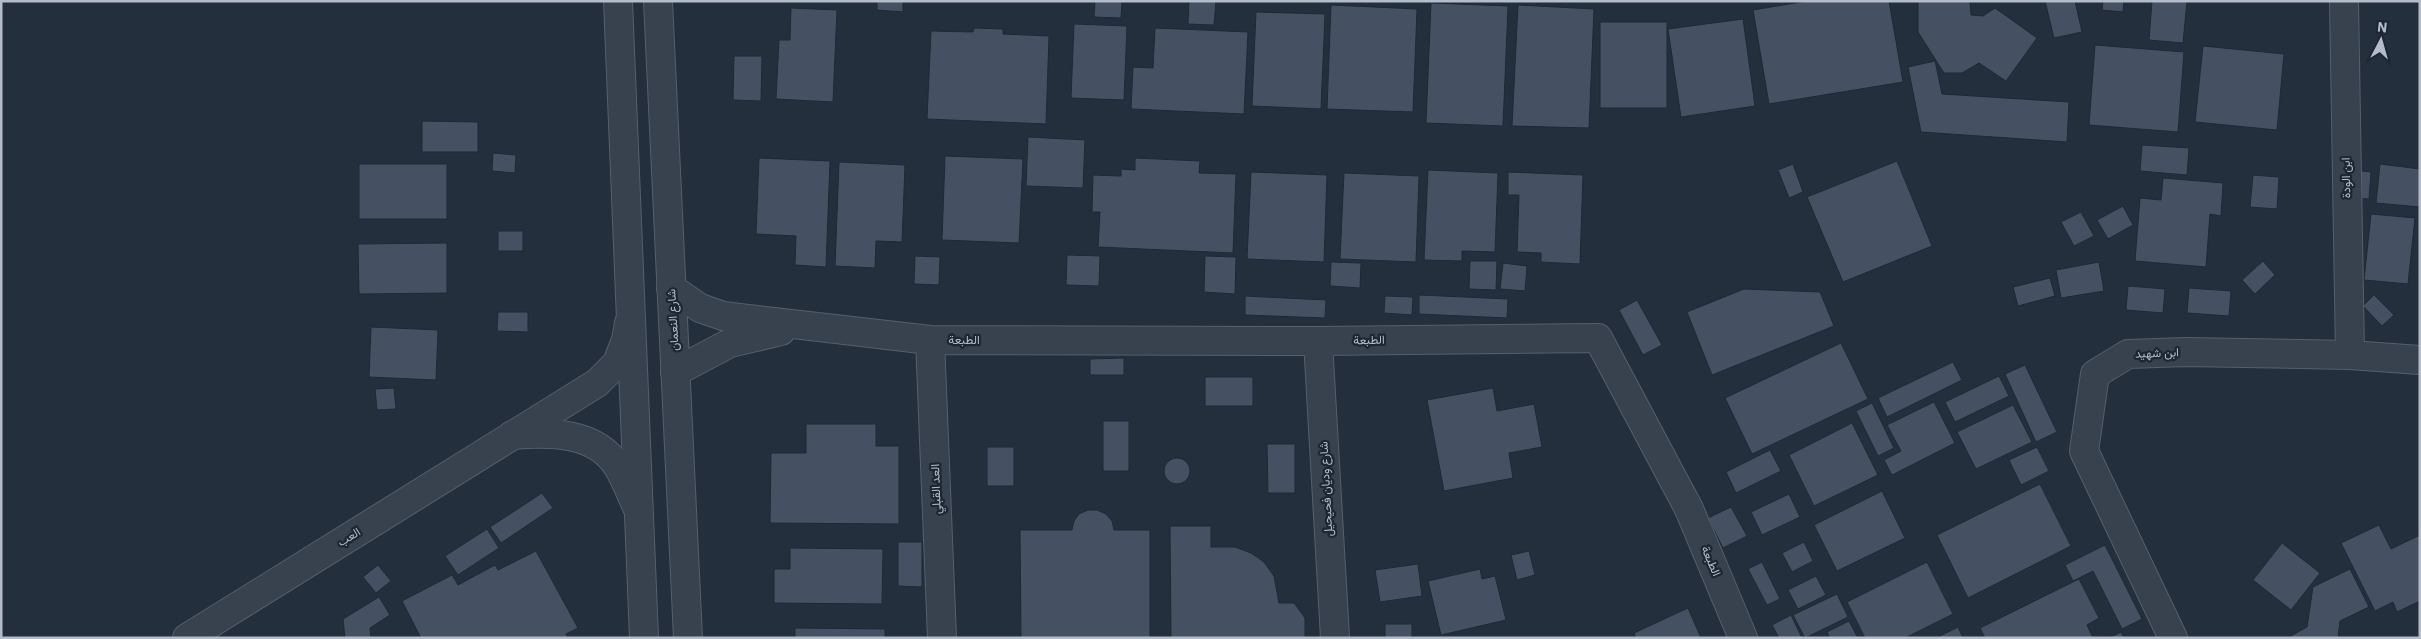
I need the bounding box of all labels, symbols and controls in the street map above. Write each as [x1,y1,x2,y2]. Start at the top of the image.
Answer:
north arrow [2356,15,2406,65]
text: N [2376,18,2388,37]
street label: ابن الودة [2338,158,2354,198]
street label: شارع النعمان [663,288,684,352]
street label: الطبعة [948,332,980,347]
street label: الطبعة [1353,332,1385,347]
street label: ابن شهيد [2135,344,2179,362]
street label: شارع وديان فحيحيل [1316,441,1337,537]
street label: العد القبلي [927,464,947,514]
street label: العب [334,524,363,549]
street label: الطبعة [1698,543,1725,578]

